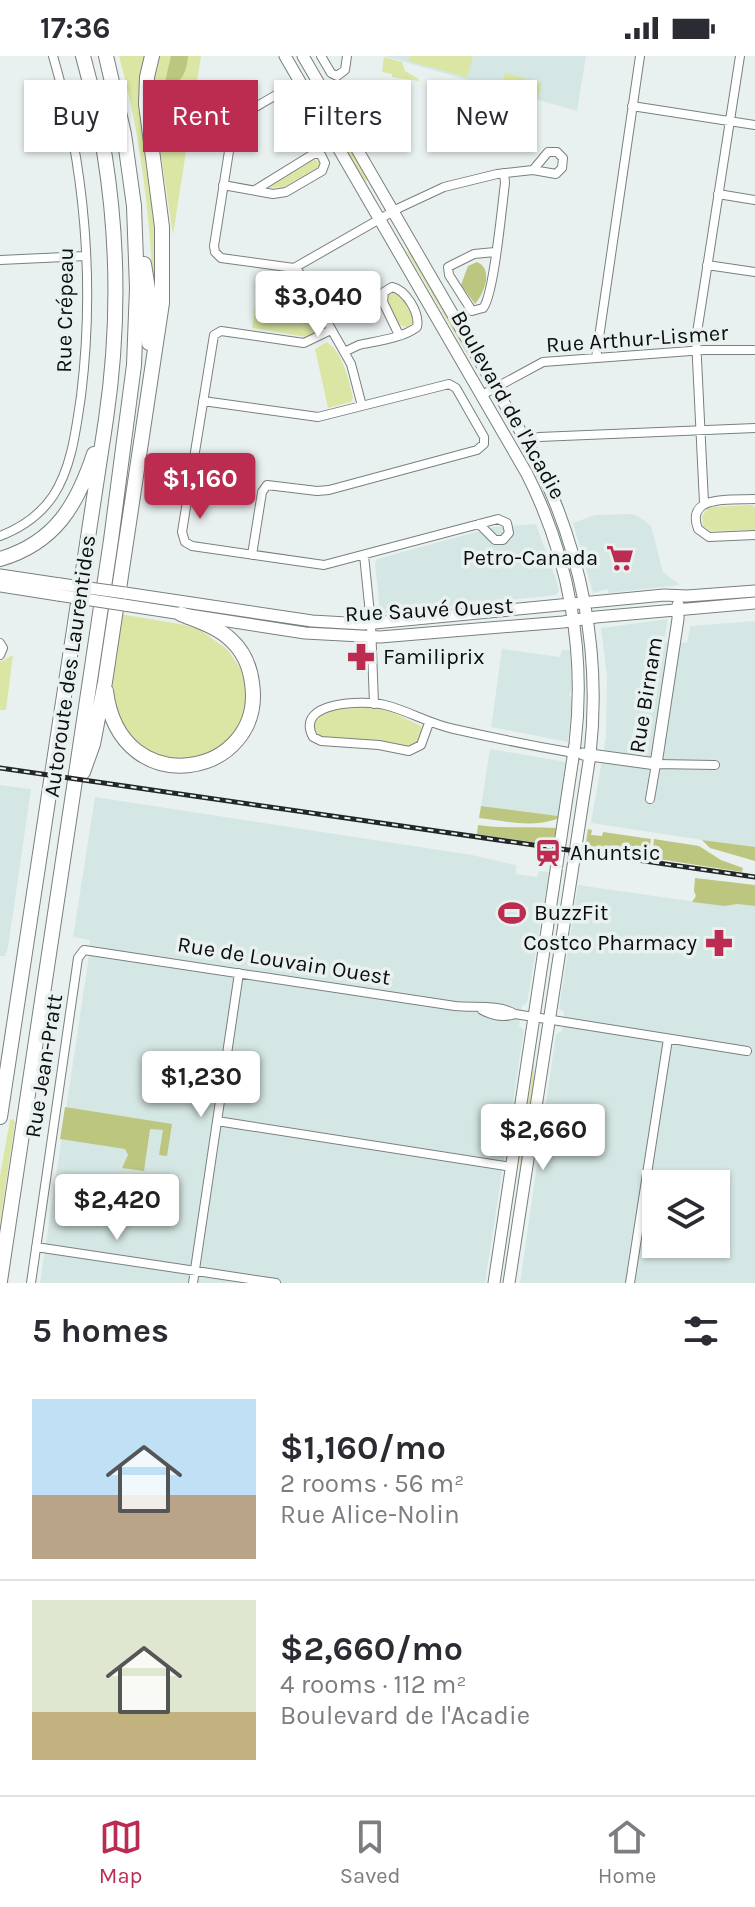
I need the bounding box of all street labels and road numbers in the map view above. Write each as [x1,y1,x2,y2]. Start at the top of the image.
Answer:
street label: Rue Crépeau [51,247,79,373]
street label: Boulevard de l'Acadie [445,306,571,504]
street label: Rue Arthur-Lismer [545,320,729,358]
street label: Autoroute des Laurentides [39,533,101,799]
street label: Rue Sauvé Ouest [344,593,514,627]
street label: Rue Birnam [624,635,668,755]
street label: Rue de Louvain Ouest [176,931,392,991]
street label: Rue Jean-Pratt [20,992,68,1140]

